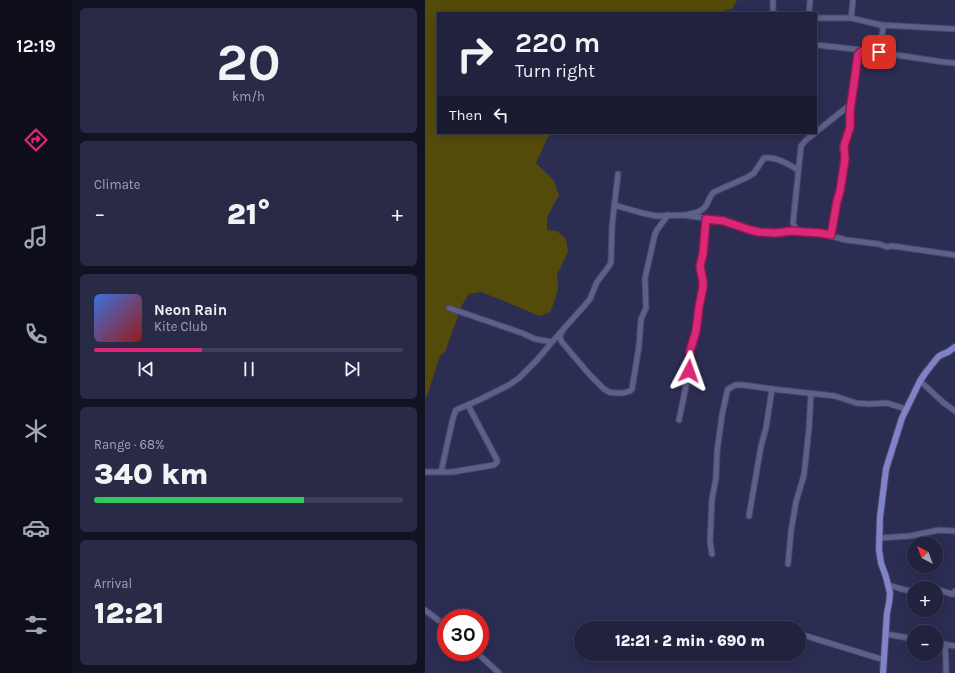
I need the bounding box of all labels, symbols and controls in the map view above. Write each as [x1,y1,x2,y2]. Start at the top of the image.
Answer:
text: 220 m [515,26,600,59]
icon: right [449,28,501,80]
text: 20 [216,32,281,93]
text: 12:19 [16,35,56,57]
pin [862,35,896,69]
icon: arrive [868,41,890,63]
text: Turn right [515,60,595,82]
text: km/h [232,89,265,104]
icon: left [490,104,512,126]
text: Then [449,106,482,124]
icon: directions [22,126,50,154]
text: Climate [94,177,140,192]
text: 21° [227,196,270,232]
text: − [94,201,106,227]
text: + [391,201,403,227]
icon: music [22,223,50,251]
text: Neon Rain [154,301,227,319]
text: Kite Club [154,319,208,334]
icon: phone [22,320,50,348]
position arrow [668,350,710,392]
icon: previous [135,358,157,380]
icon: pause [238,358,260,380]
icon: next [341,358,363,380]
icon: climate [22,417,50,445]
text: Range · 68% [94,437,164,452]
text: 340 km [94,456,208,492]
icon: car [22,514,50,542]
north arrow [907,537,943,573]
map controls [907,537,943,661]
text: Arrival [94,576,132,591]
button: + [907,581,943,617]
text: 12:21 [94,595,164,631]
speed limit sign: 30 [437,609,489,661]
icon: filters [22,611,50,639]
button: − [907,625,943,661]
text: 12:21 · 2 min · 690 m [615,632,765,650]

